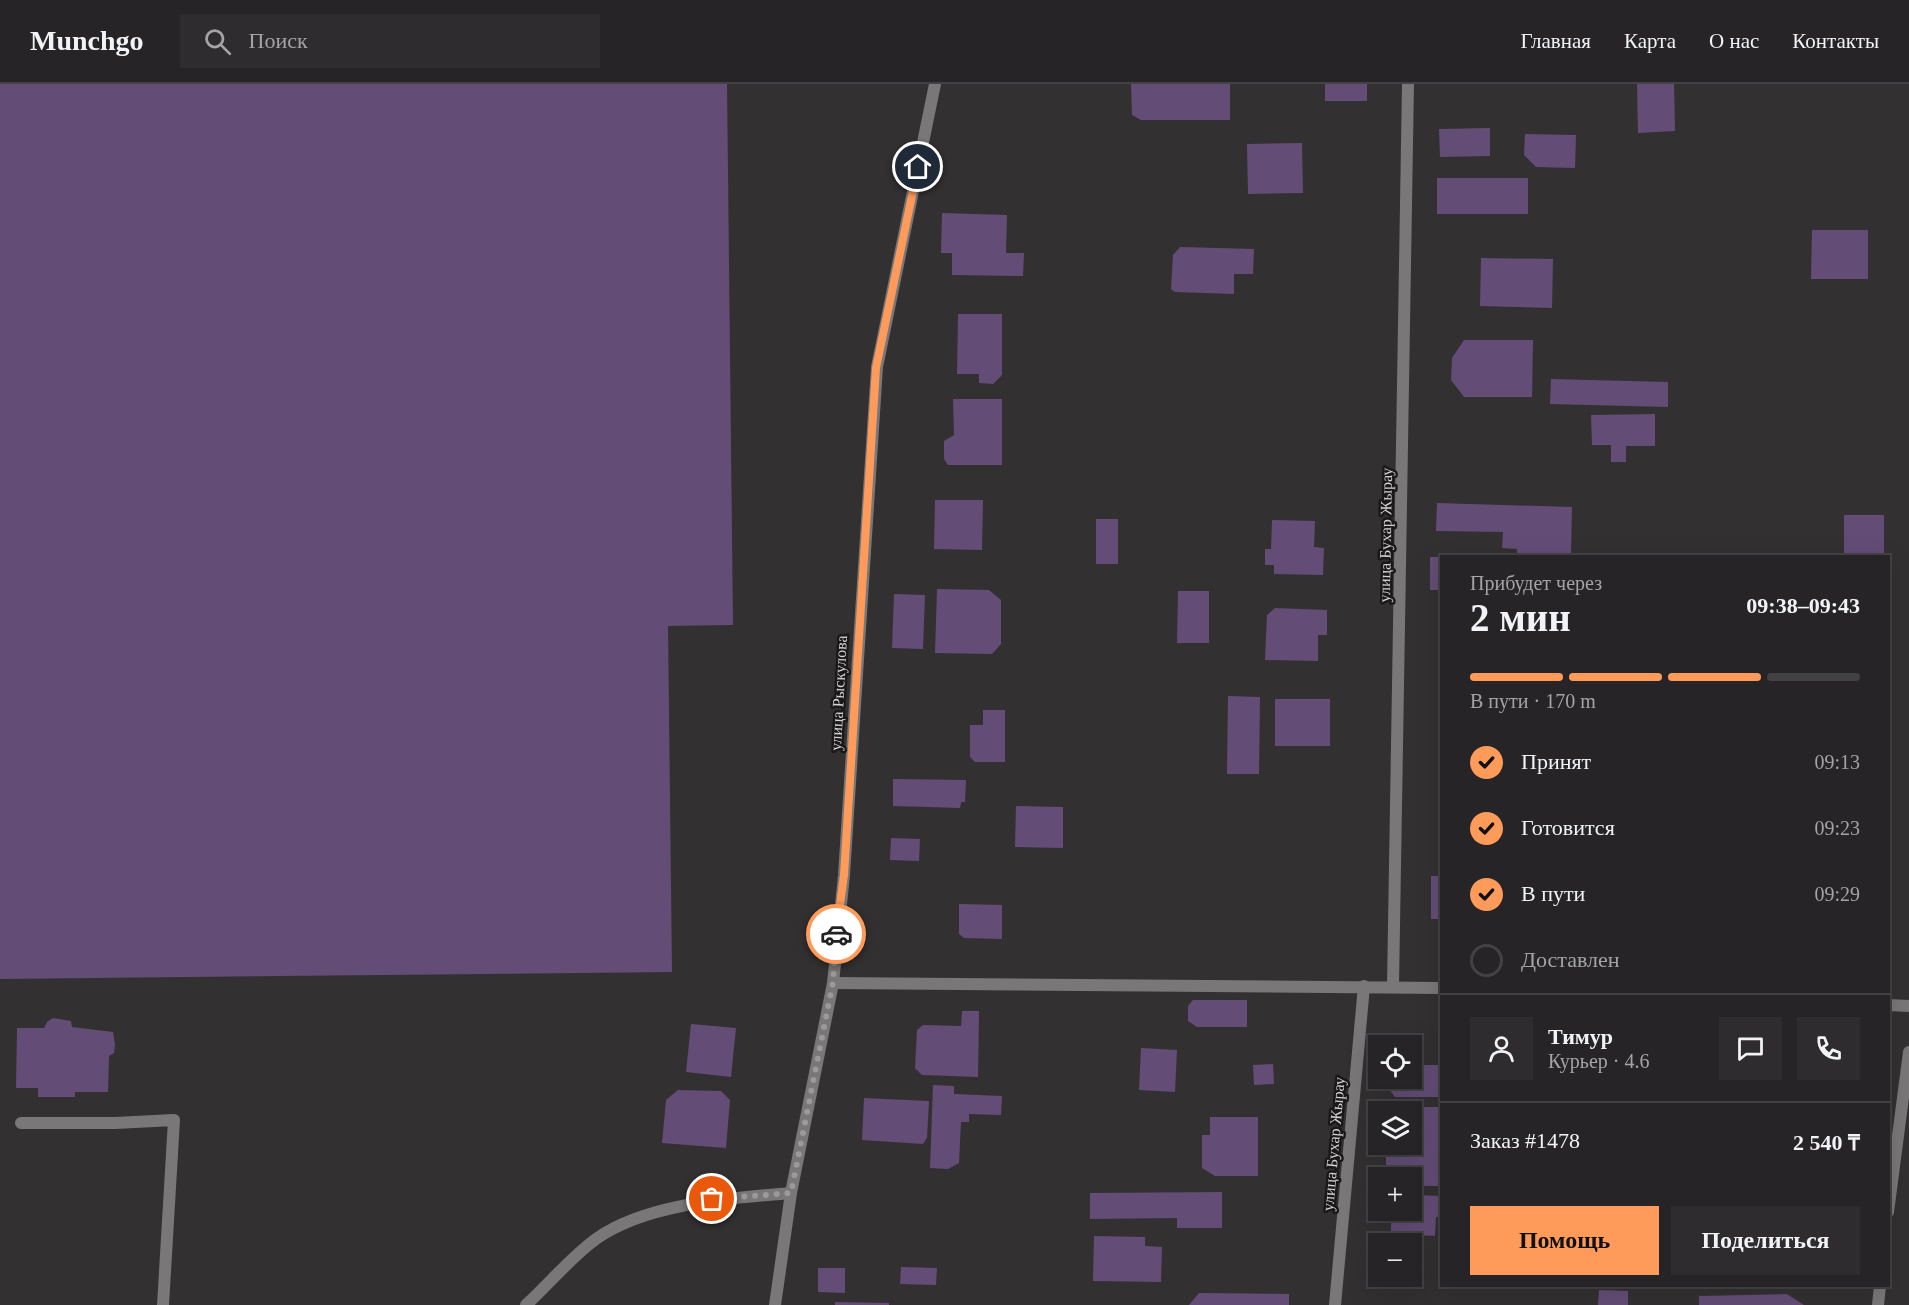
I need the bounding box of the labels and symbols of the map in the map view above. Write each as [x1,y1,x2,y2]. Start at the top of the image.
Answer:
pin [892,141,943,192]
street label: улица Бухар Жырау [1376,468,1396,602]
street label: улица Рыскулова [827,635,851,751]
courier [806,904,866,964]
street label: улица Бухар Жырау [1319,1076,1349,1212]
pin [686,1173,737,1224]

